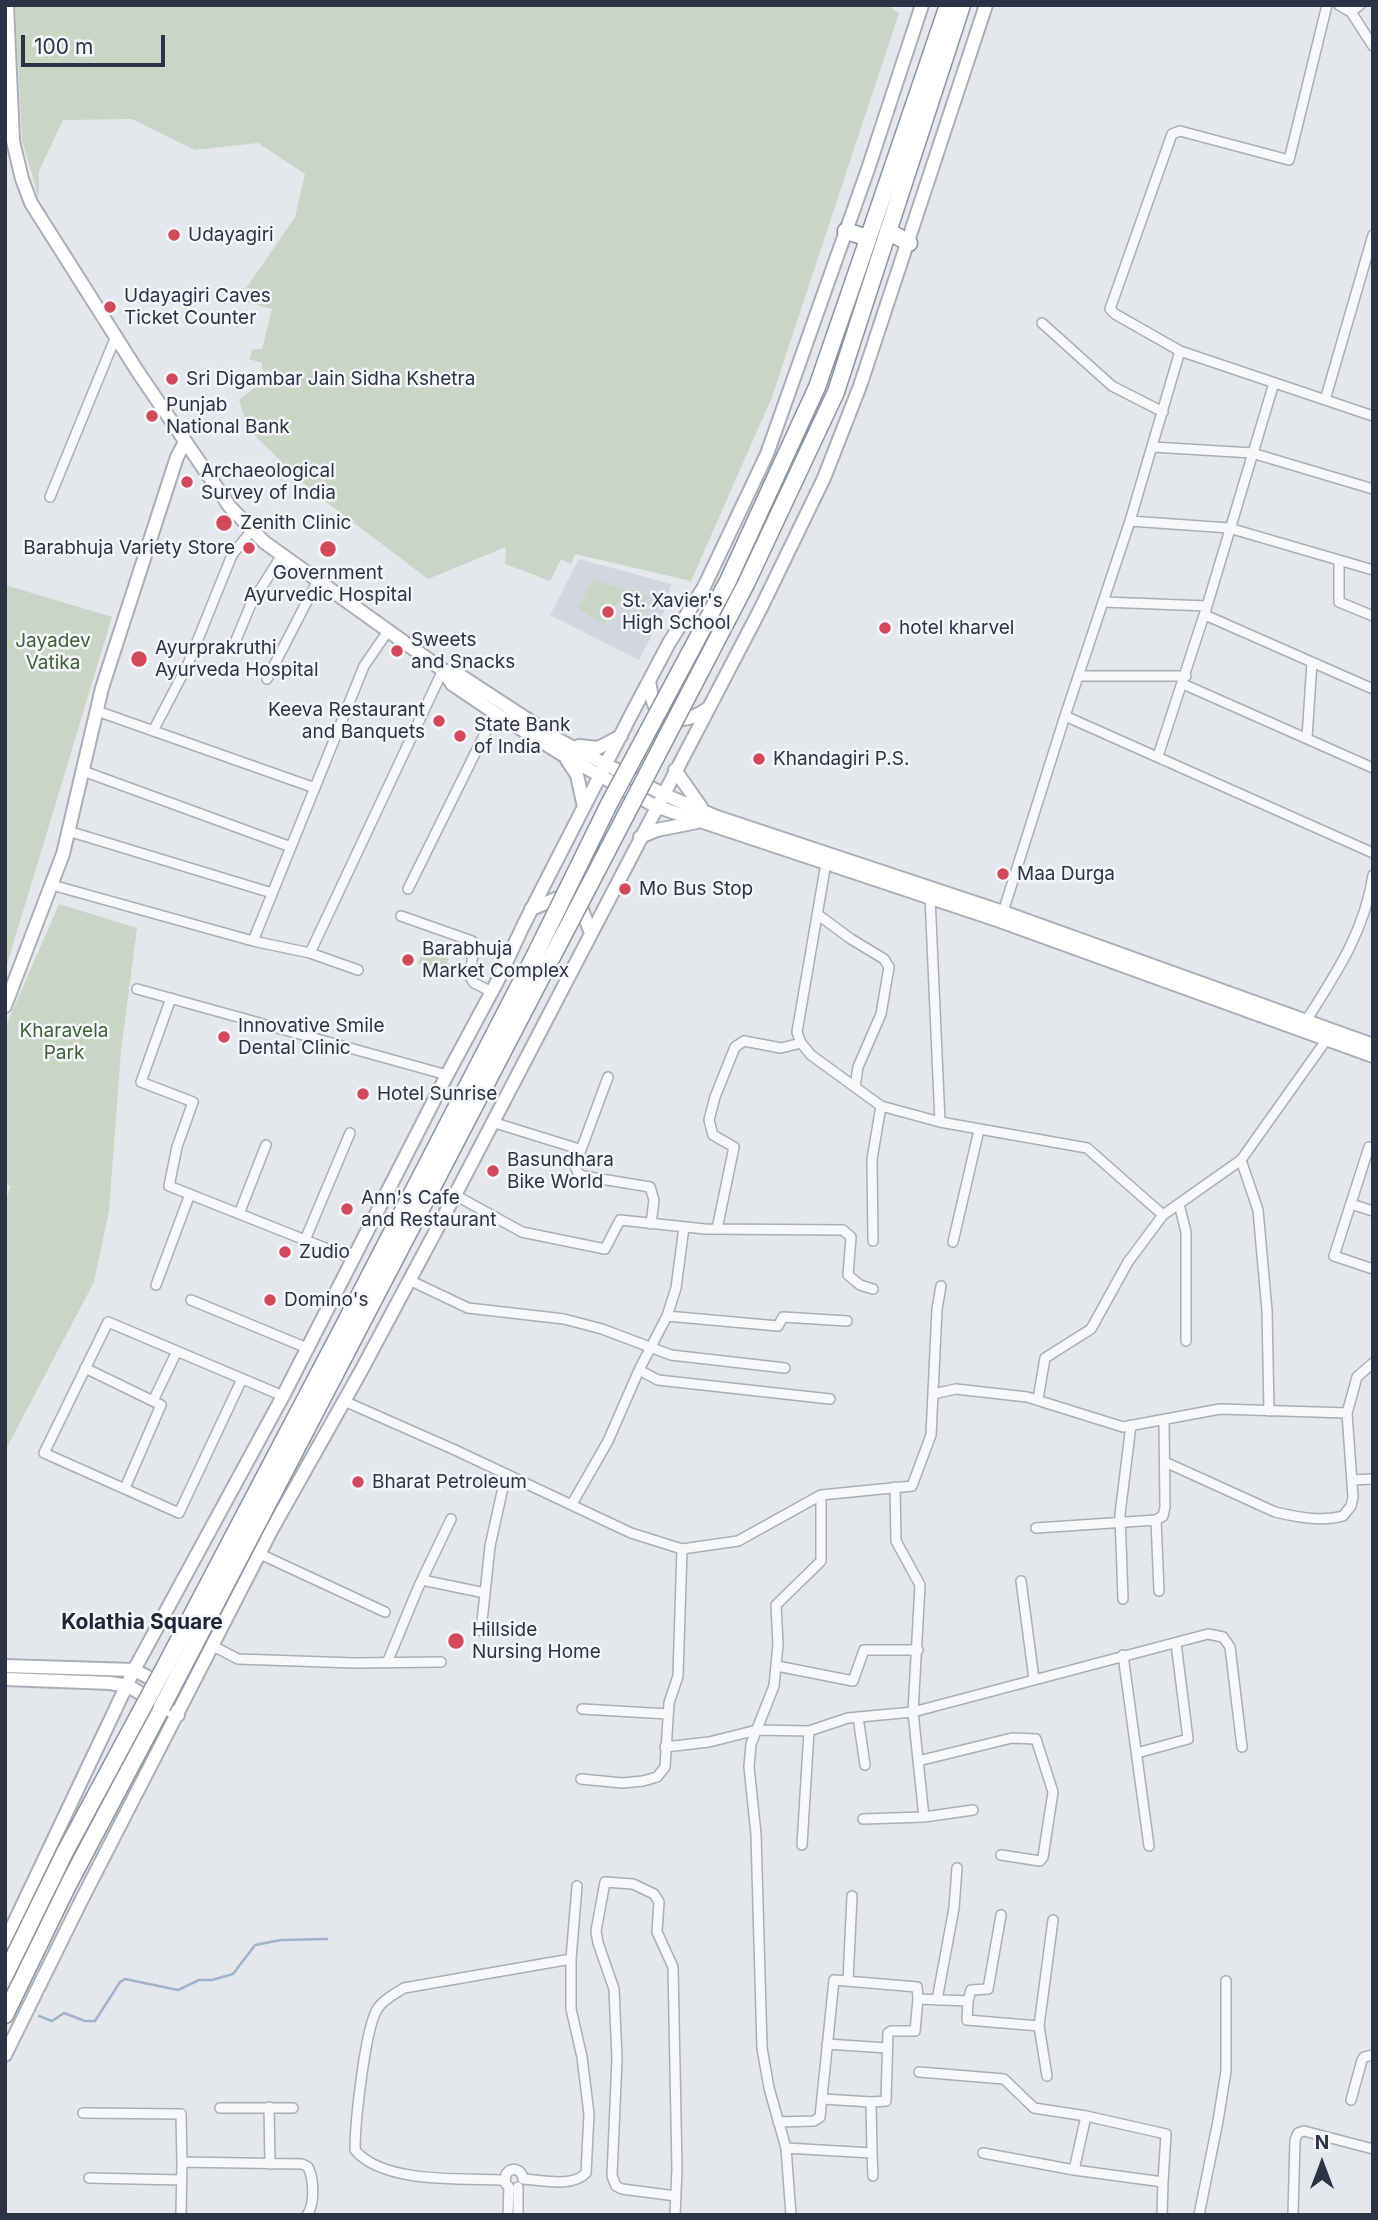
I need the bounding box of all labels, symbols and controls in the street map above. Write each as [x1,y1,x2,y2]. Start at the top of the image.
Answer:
scale bar [24,21,168,65]
text: 100 m [34,34,93,59]
place label: Udayagiri [188,224,274,246]
marker: Udayagiri [166,227,182,243]
place label: Udayagiri Caves Ticket Counter [124,285,271,329]
marker: Udayagiri Caves Ticket Counter [102,299,118,315]
place label: Sri Digambar Jain Sidha Kshetra [186,368,475,390]
marker: Sri Digambar Jain Sidha Kshetra [164,371,180,387]
place label: Punjab National Bank [166,394,290,438]
marker: Punjab National Bank [144,408,160,424]
place label: Archaeological Survey of India [201,460,336,504]
marker: Archaeological Survey of India [179,474,195,490]
place label: Zenith Clinic [240,512,351,534]
marker: Zenith Clinic [214,513,234,533]
place label: Barabhuja Variety Store [23,537,235,559]
marker: Government Ayurvedic Hospital [318,539,338,559]
marker: Barabhuja Variety Store [241,540,257,556]
place label: Government Ayurvedic Hospital [244,562,412,606]
place label: St. Xavier's High School [622,590,731,634]
marker: St. Xavier's High School [600,604,616,620]
place label: hotel kharvel [899,617,1014,639]
marker: hotel kharvel [877,620,893,636]
place label: Sweets and Snacks [411,629,515,673]
park label: Jayadev Vatika [15,630,91,674]
place label: Ayurprakruthi Ayurveda Hospital [155,637,319,681]
marker: Sweets and Snacks [389,643,405,659]
marker: Ayurprakruthi Ayurveda Hospital [129,649,149,669]
place label: Keeva Restaurant and Banquets [268,699,425,743]
marker: Keeva Restaurant and Banquets [431,713,447,729]
place label: State Bank of India [474,714,570,758]
marker: State Bank of India [452,728,468,744]
place label: Khandagiri P.S. [773,748,909,770]
marker: Khandagiri P.S. [751,751,767,767]
place label: Maa Durga [1017,863,1115,885]
marker: Maa Durga [995,866,1011,882]
place label: Mo Bus Stop [639,878,753,900]
marker: Mo Bus Stop [617,881,633,897]
place label: Barabhuja Market Complex [422,938,569,982]
marker: Barabhuja Market Complex [400,952,416,968]
place label: Innovative Smile Dental Clinic [238,1015,384,1059]
park label: Kharavela Park [20,1020,108,1064]
marker: Innovative Smile Dental Clinic [216,1029,232,1045]
place label: Hotel Sunrise [377,1083,497,1105]
marker: Hotel Sunrise [355,1086,371,1102]
place label: Basundhara Bike World [507,1149,614,1193]
marker: Basundhara Bike World [485,1163,501,1179]
place label: Ann's Cafe and Restaurant [361,1187,496,1231]
marker: Ann's Cafe and Restaurant [339,1201,355,1217]
place label: Zudio [299,1241,350,1263]
marker: Zudio [277,1244,293,1260]
place label: Domino's [284,1289,368,1311]
marker: Domino's [262,1292,278,1308]
place label: Bharat Petroleum [372,1471,527,1493]
marker: Bharat Petroleum [350,1474,366,1490]
district label: Kolathia Square [61,1610,223,1636]
place label: Hillside Nursing Home [472,1619,601,1663]
marker: Hillside Nursing Home [446,1631,466,1651]
north arrow [1287,2129,1357,2199]
text: N [1315,2131,1329,2154]

